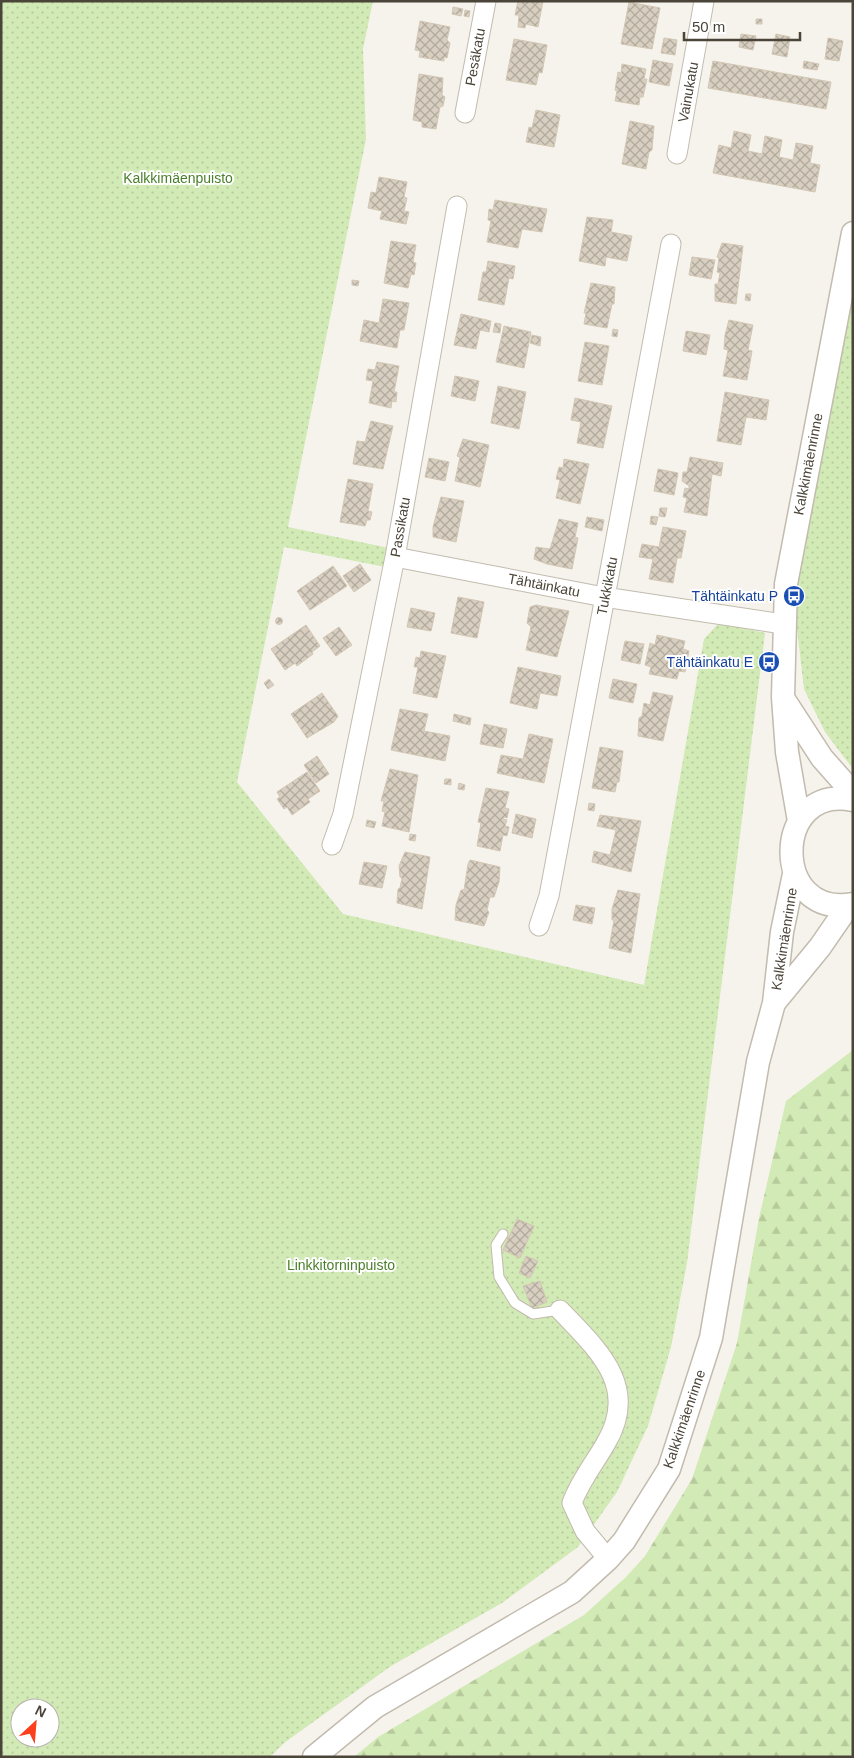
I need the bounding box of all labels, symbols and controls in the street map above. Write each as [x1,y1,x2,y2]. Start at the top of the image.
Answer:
scale bar [684,10,800,42]
text: 50 m [692,18,725,35]
street label: Pesäkatu [462,27,488,87]
street label: Vainukatu [675,60,701,124]
park label: Kalkkimäenpuisto [123,170,233,186]
street label: Kalkkimäenrinne [790,411,826,516]
street label: Passikatu [387,496,413,558]
street label: Tukkikatu [593,555,621,617]
street label: Tähtäinkatu [507,570,581,600]
bus stop icon: Tähtäinkatu P [782,584,806,608]
place label: Tähtäinkatu P [692,588,778,604]
bus stop icon: Tähtäinkatu E [757,650,781,674]
place label: Tähtäinkatu E [667,654,753,670]
street label: Kalkkimäenrinne [768,886,800,991]
park label: Linkkitorninpuisto [287,1257,395,1273]
street label: Kalkkimäenrinne [660,1367,708,1471]
north arrow [10,1698,60,1748]
text: N [33,1702,49,1721]

